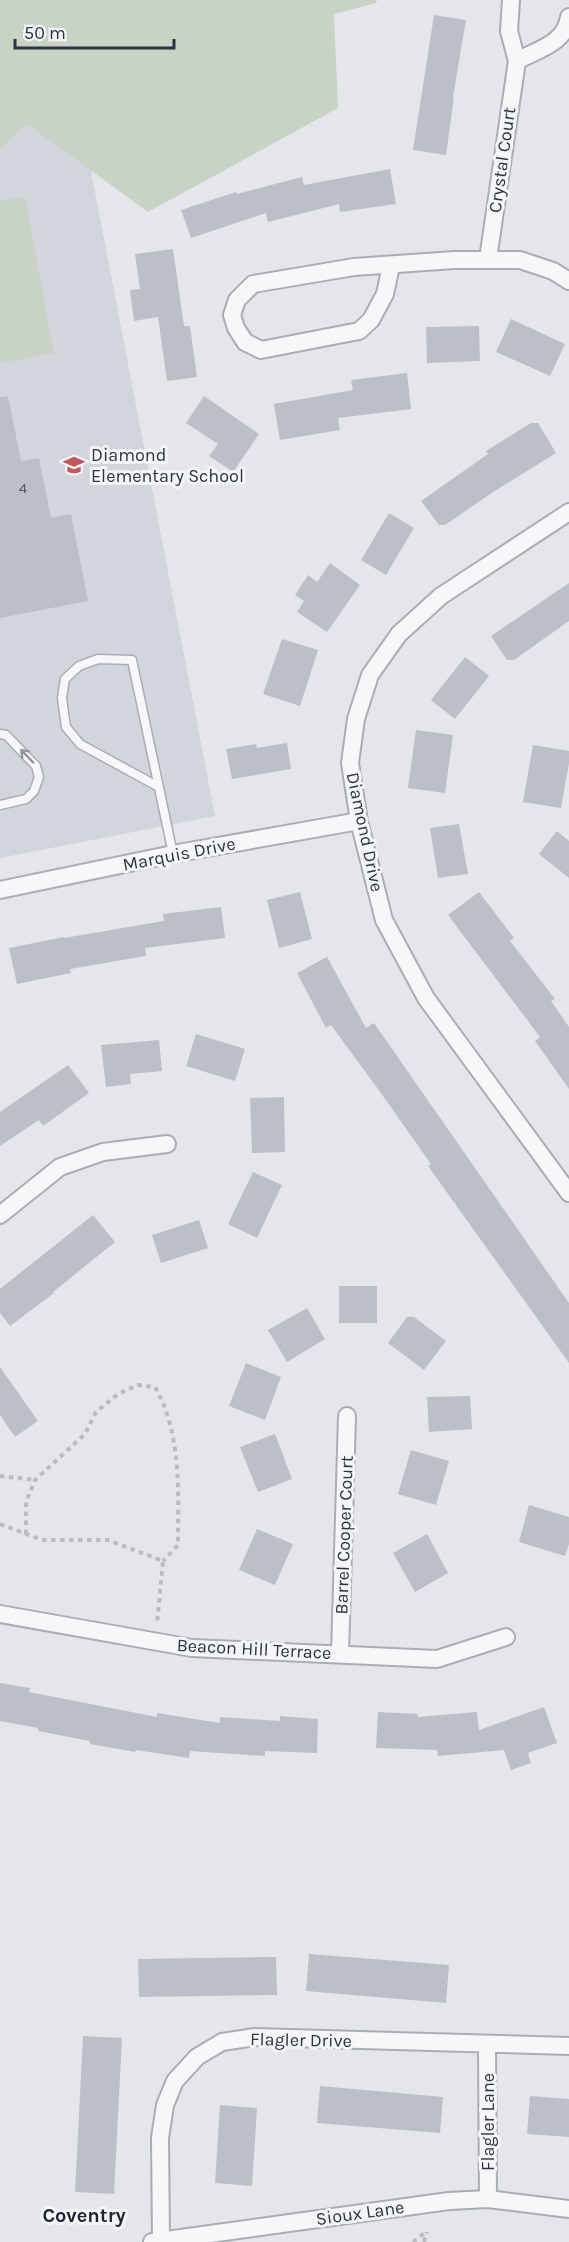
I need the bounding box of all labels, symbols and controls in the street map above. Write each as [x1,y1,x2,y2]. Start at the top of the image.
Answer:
scale bar [15,12,174,50]
text: 50 m [24,22,66,44]
street label: Crystal Court [484,106,520,214]
place label: Diamond Elementary School [91,444,244,487]
school or university icon: Diamond Elementary School [62,453,86,477]
house number: 4 [19,479,28,497]
one-way arrow [19,749,34,764]
street label: Diamond Drive [342,770,388,894]
street label: Marquis Drive [121,832,237,876]
street label: Barrel Cooper Court [330,1455,358,1615]
street label: Beacon Hill Terrace [176,1634,332,1664]
street label: Flagler Drive [250,2028,352,2052]
street label: Flagler Lane [477,2073,499,2171]
street label: Sioux Lane [314,2196,406,2230]
district label: Coventry [42,2204,126,2227]

